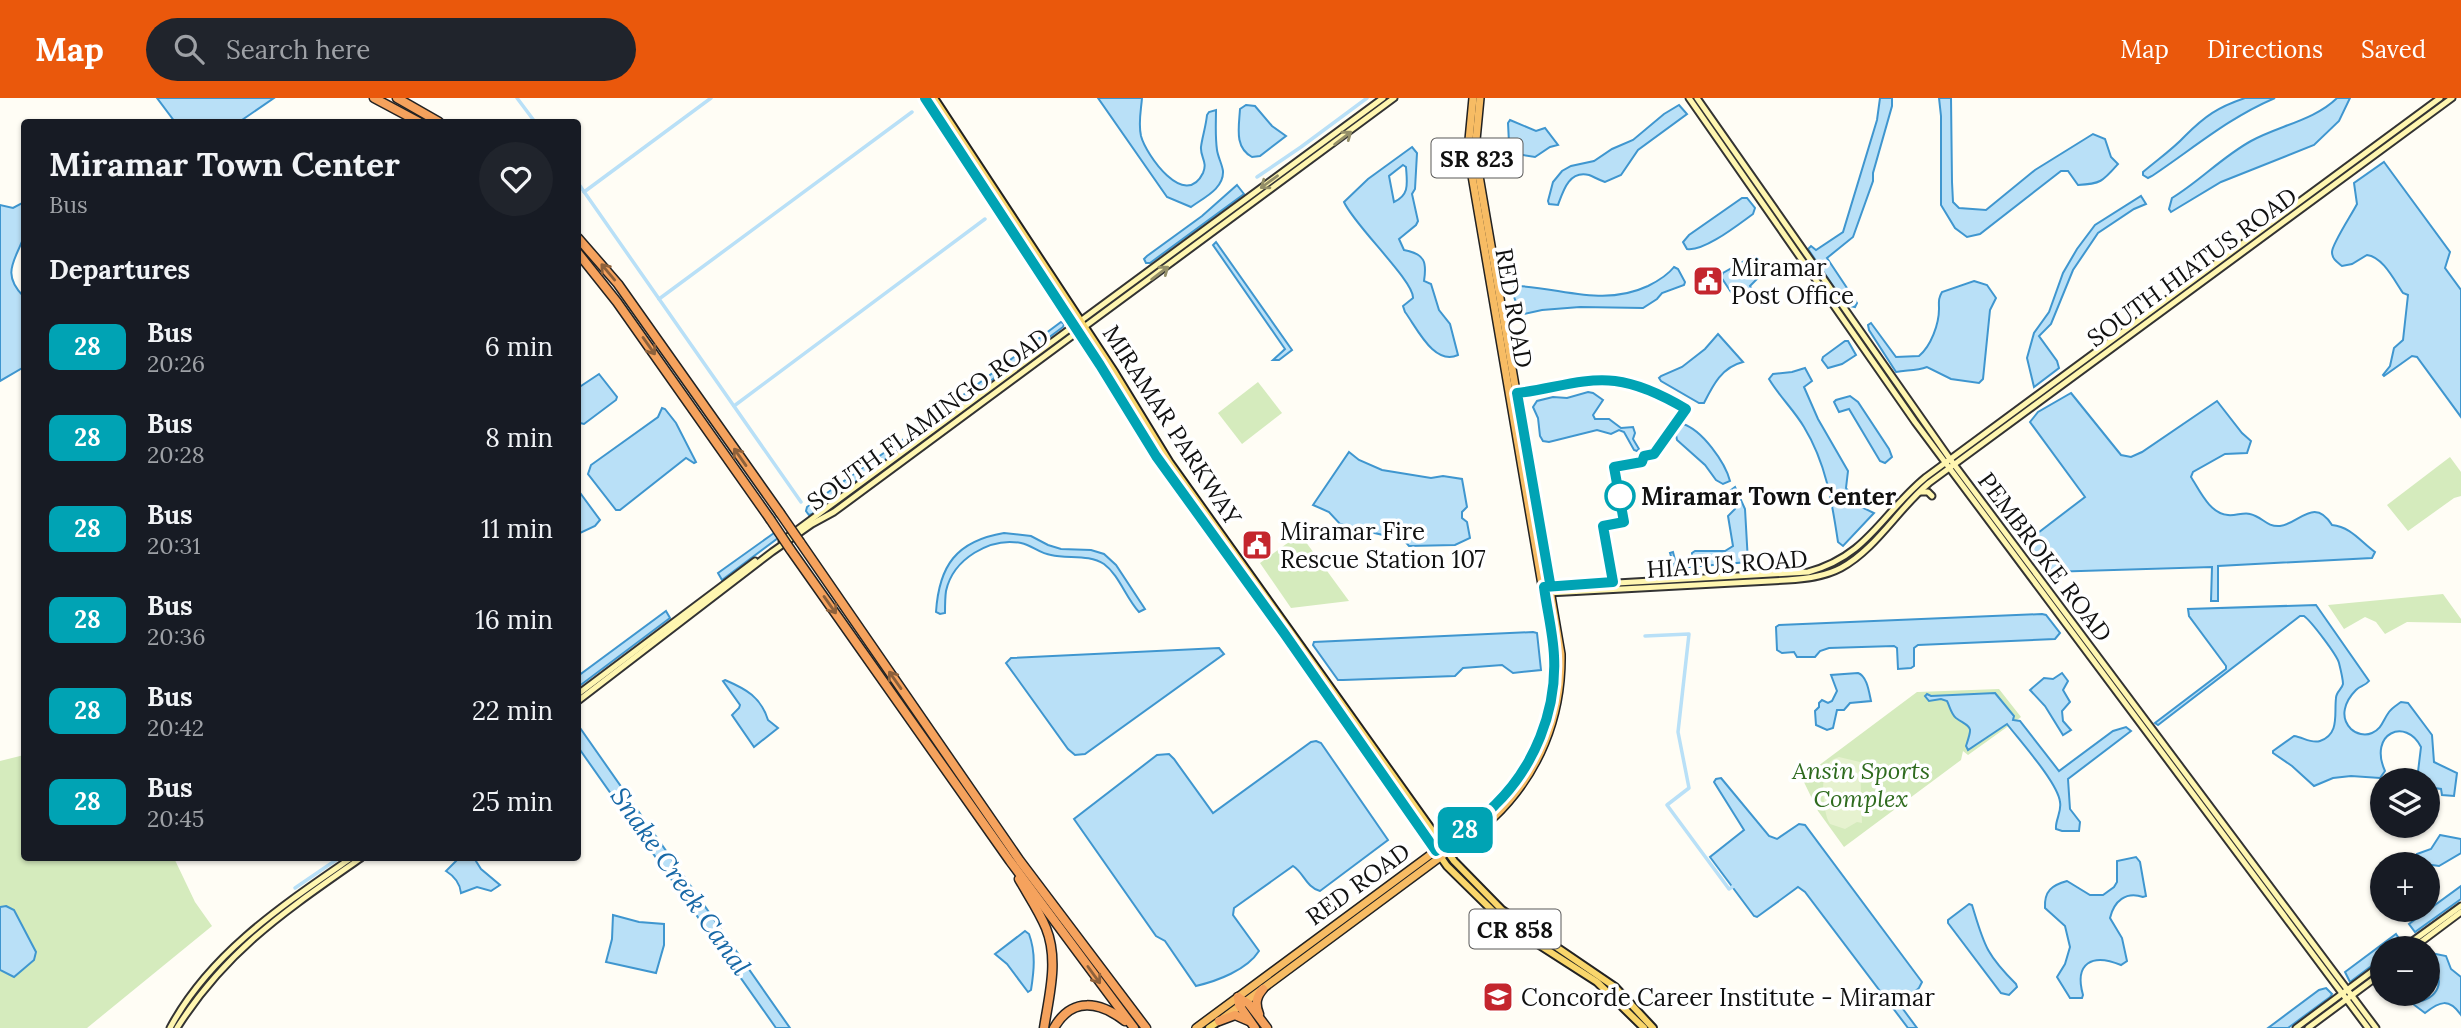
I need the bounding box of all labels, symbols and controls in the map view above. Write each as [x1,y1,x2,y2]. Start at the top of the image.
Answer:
search box [146,18,636,81]
text: Map [35,28,104,70]
icon: search [170,30,208,68]
text: Search here [226,33,370,66]
text: Map [2120,34,2169,65]
text: Directions [2207,34,2323,65]
text: Saved [2361,34,2426,65]
one-way arrow [1333,130,1352,145]
road number: SR 823 [1432,138,1522,178]
button: heart [479,142,553,216]
text: Miramar Town Center [49,143,400,185]
one-way arrow [1259,174,1278,189]
street label: SOUTH HIATUS ROAD [2081,180,2303,354]
text: Bus [49,190,88,219]
street label: RED ROAD [1488,246,1540,370]
place label: Miramar Post Office [1731,252,1854,311]
text: Departures [49,253,190,286]
one-way arrow [600,264,616,282]
public building icon: Miramar Post Office [1691,264,1725,298]
one-way arrow [1150,265,1169,280]
text: Bus [147,316,193,349]
street label: MIRAMAR PARKWAY [1096,319,1249,531]
street label: SOUTH FLAMINGO ROAD [801,321,1055,517]
text: 6 min [485,330,553,363]
text: 28 [74,331,101,362]
one-way arrow [642,336,656,355]
text: 20:26 [147,349,205,378]
text: Bus [147,407,193,440]
text: 8 min [485,421,553,454]
text: 28 [74,422,101,453]
text: 20:28 [147,440,205,469]
one-way arrow [733,448,747,467]
street label: PEMBROKE ROAD [1971,466,2119,648]
marker: Miramar Town Center [1605,481,1635,511]
place label: Miramar Town Center [1641,481,1897,512]
text: Bus [147,498,193,531]
text: 11 min [481,512,553,545]
text: 28 [74,513,101,544]
place label: Miramar Fire Rescue Station 107 [1280,516,1486,575]
public building icon: Miramar Fire Rescue Station 107 [1240,528,1274,562]
text: 20:31 [147,531,201,560]
street label: HIATUS ROAD [1645,543,1809,585]
text: Bus [147,589,193,622]
one-way arrow [823,595,837,614]
text: 16 min [475,603,553,636]
text: 28 [74,604,101,635]
text: 20:36 [147,622,206,651]
one-way arrow [888,671,902,691]
text: Bus [147,680,193,713]
text: 22 min [472,694,553,727]
text: 28 [74,695,101,726]
text: 20:42 [147,713,204,742]
park label: Ansin Sports Complex [1791,755,1930,814]
map controls [2370,768,2440,1006]
button: layers [2370,768,2440,838]
text: Bus [147,771,193,804]
water label: Snake Creek Canal [604,781,759,982]
text: 25 min [472,785,553,818]
text: 28 [74,786,101,817]
text: 20:45 [147,804,204,833]
line badge: 28 [1434,807,1496,853]
text: 28 [1452,814,1478,845]
street label: RED ROAD [1300,836,1416,932]
button: + [2370,852,2440,922]
road number: CR 858 [1470,909,1560,948]
button: − [2370,936,2440,1006]
one-way arrow [1087,965,1102,984]
school or university icon: Concorde Career Institute - Miramar [1481,980,1515,1014]
place label: Concorde Career Institute - Miramar [1521,982,1935,1013]

